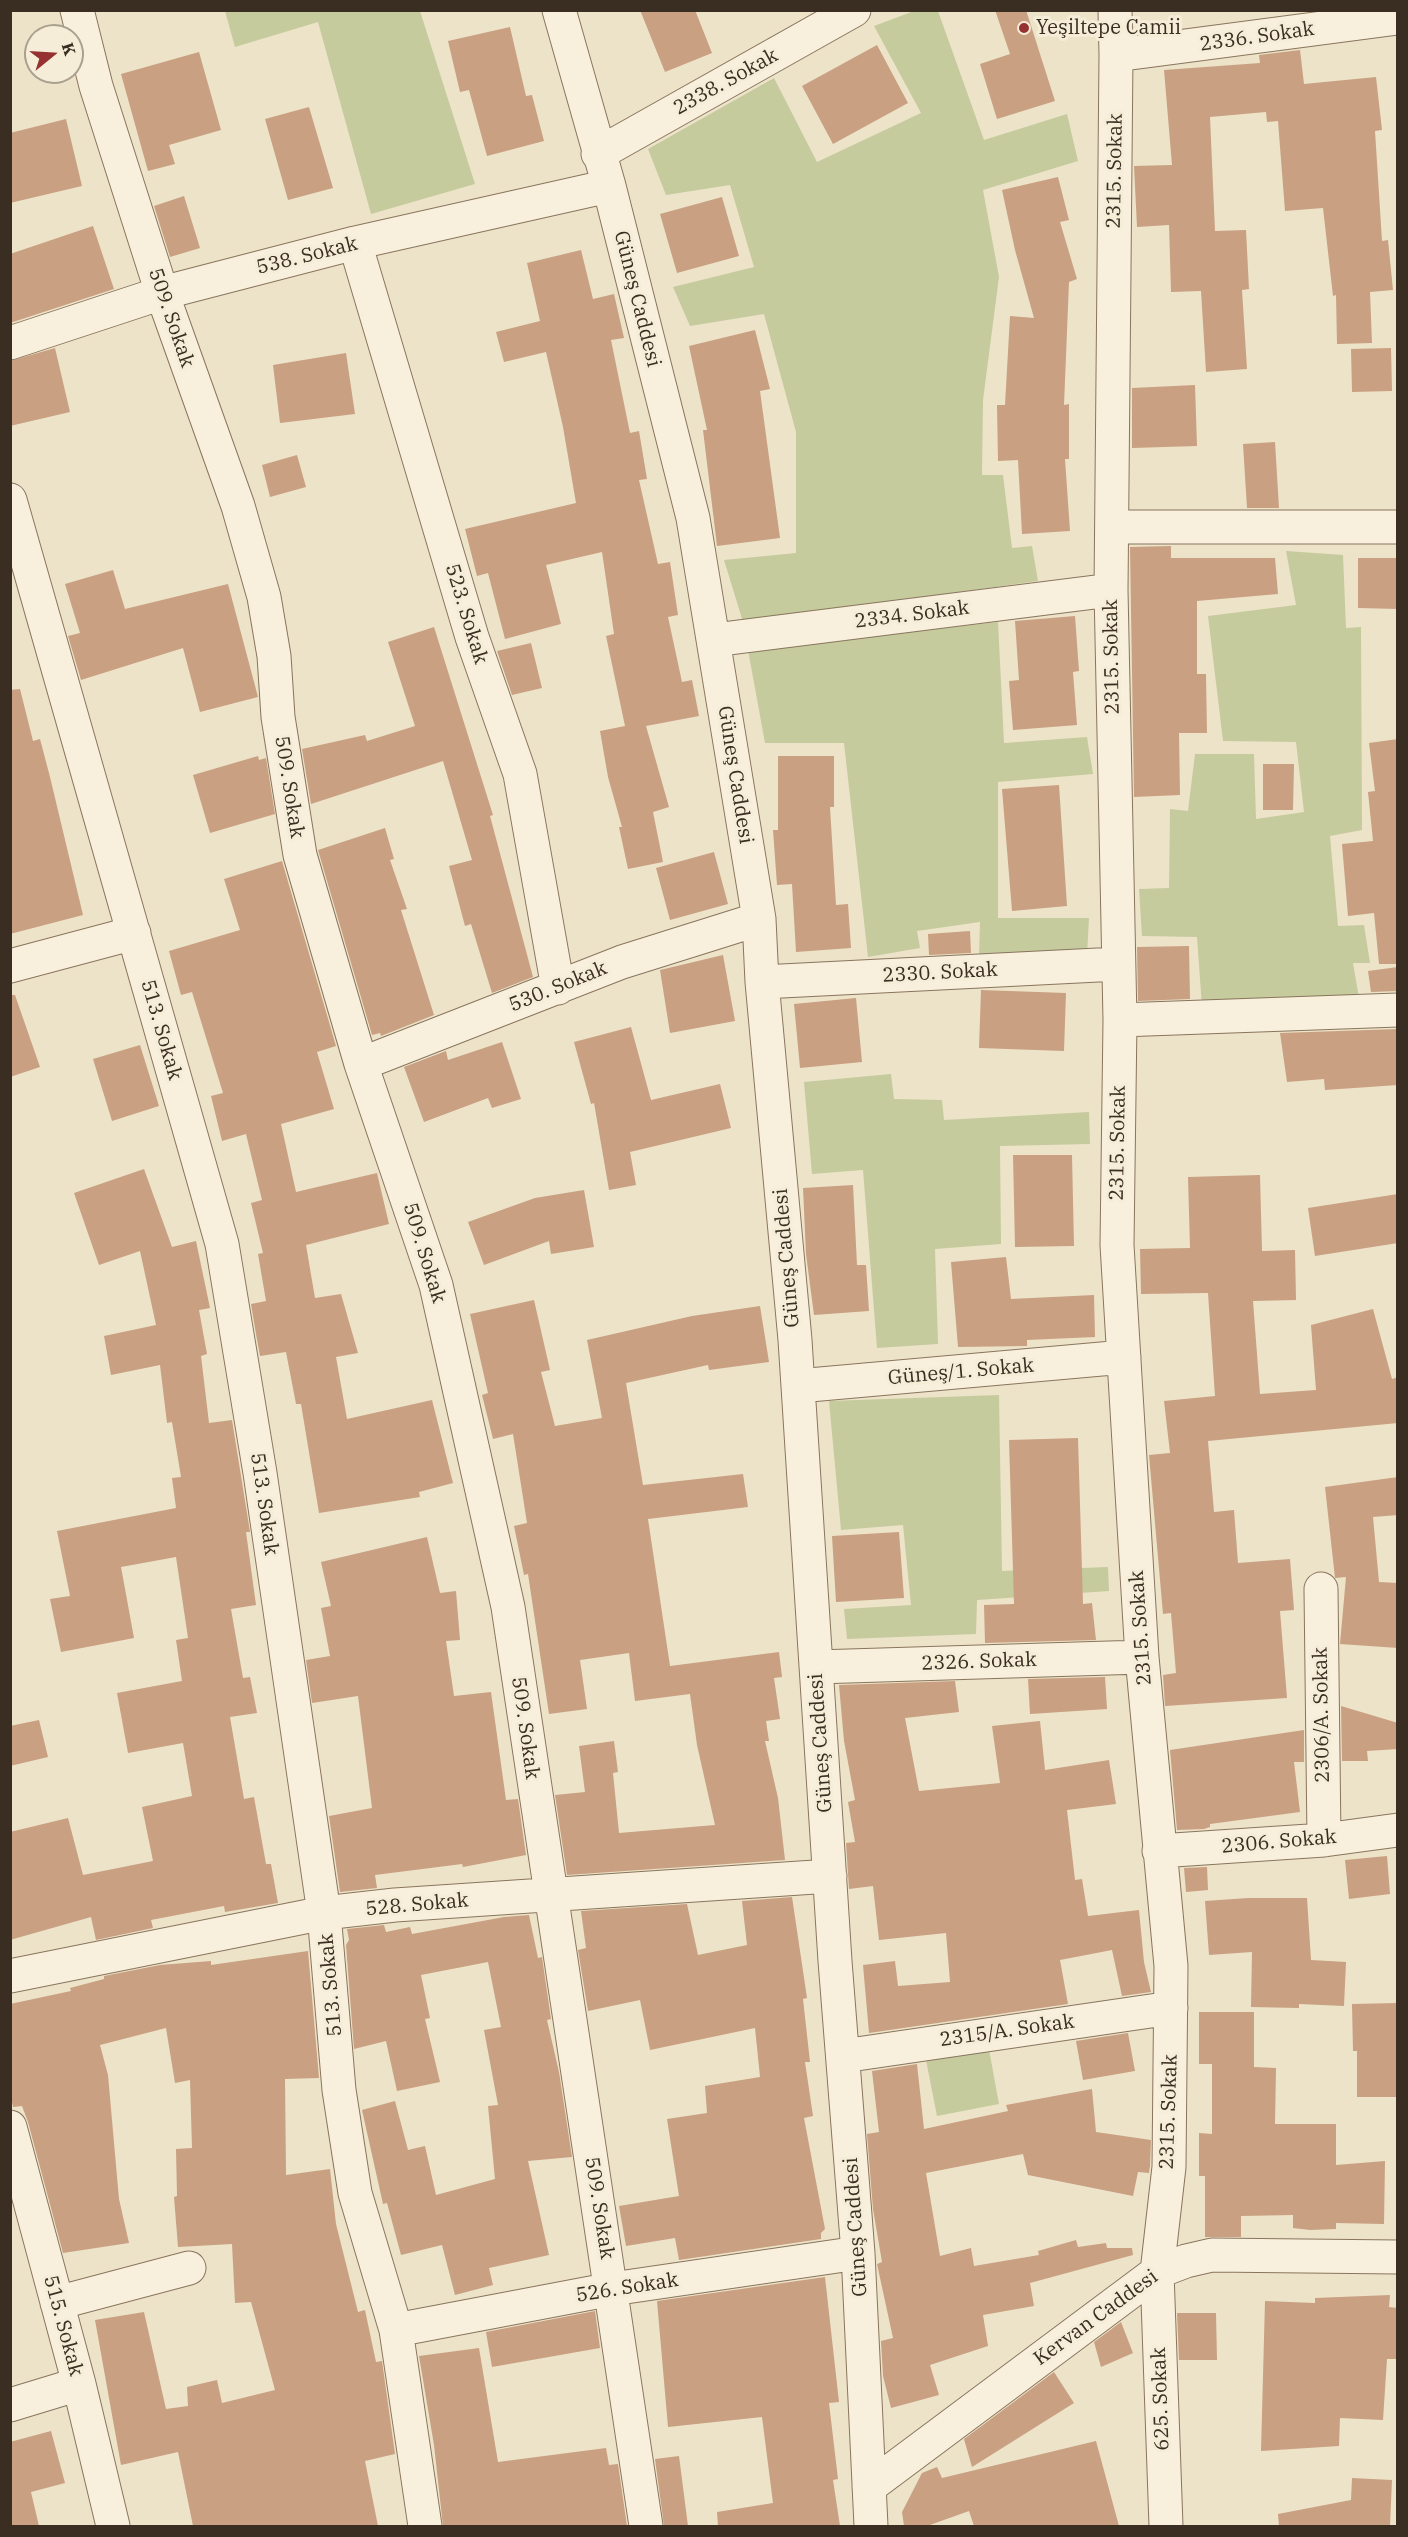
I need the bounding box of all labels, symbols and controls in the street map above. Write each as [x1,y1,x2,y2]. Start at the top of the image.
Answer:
place label: Yeşiltepe Camii [1036,16,1181,40]
street label: 2336. Sokak [1198,17,1316,57]
marker: Yeşiltepe Camii [1017,21,1031,35]
north arrow [24,24,84,84]
text: K [58,40,81,58]
street label: 2338. Sokak [670,44,782,120]
street label: 2315. Sokak [1102,113,1128,229]
street label: Güneş Caddesi [608,228,666,370]
street label: 538. Sokak [254,232,360,280]
street label: 509. Sokak [143,265,199,371]
street label: 523. Sokak [439,561,493,667]
street label: 2334. Sokak [853,596,971,634]
street label: 2315. Sokak [1099,599,1125,715]
street label: Güneş Caddesi [712,704,758,846]
street label: 509. Sokak [269,734,309,840]
street label: 530. Sokak [506,957,610,1017]
street label: 2330. Sokak [882,958,998,988]
street label: 513. Sokak [135,977,187,1083]
street label: 2315. Sokak [1105,1085,1131,1201]
street label: Güneş Caddesi [769,1187,805,1329]
street label: 509. Sokak [397,1200,451,1306]
street label: Güneş/1. Sokak [887,1354,1035,1390]
street label: 513. Sokak [245,1451,283,1557]
street label: 2315. Sokak [1125,1570,1157,1686]
street label: 2306/A. Sokak [1309,1647,1335,1783]
street label: 2326. Sokak [921,1648,1037,1676]
street label: Güneş Caddesi [804,1673,838,1813]
street label: 509. Sokak [506,1675,544,1781]
street label: 2306. Sokak [1221,1825,1337,1859]
street label: 528. Sokak [364,1889,470,1921]
street label: 513. Sokak [315,1932,347,2038]
street label: 2315/A. Sokak [938,2010,1076,2052]
street label: 2315. Sokak [1155,2054,1183,2170]
street label: 509. Sokak [579,2155,619,2261]
street label: Güneş Caddesi [839,2157,873,2297]
street label: Kervan Caddesi [1029,2265,1163,2371]
street label: 526. Sokak [574,2268,680,2308]
street label: 515. Sokak [38,2273,88,2379]
street label: 625. Sokak [1147,2347,1175,2451]

